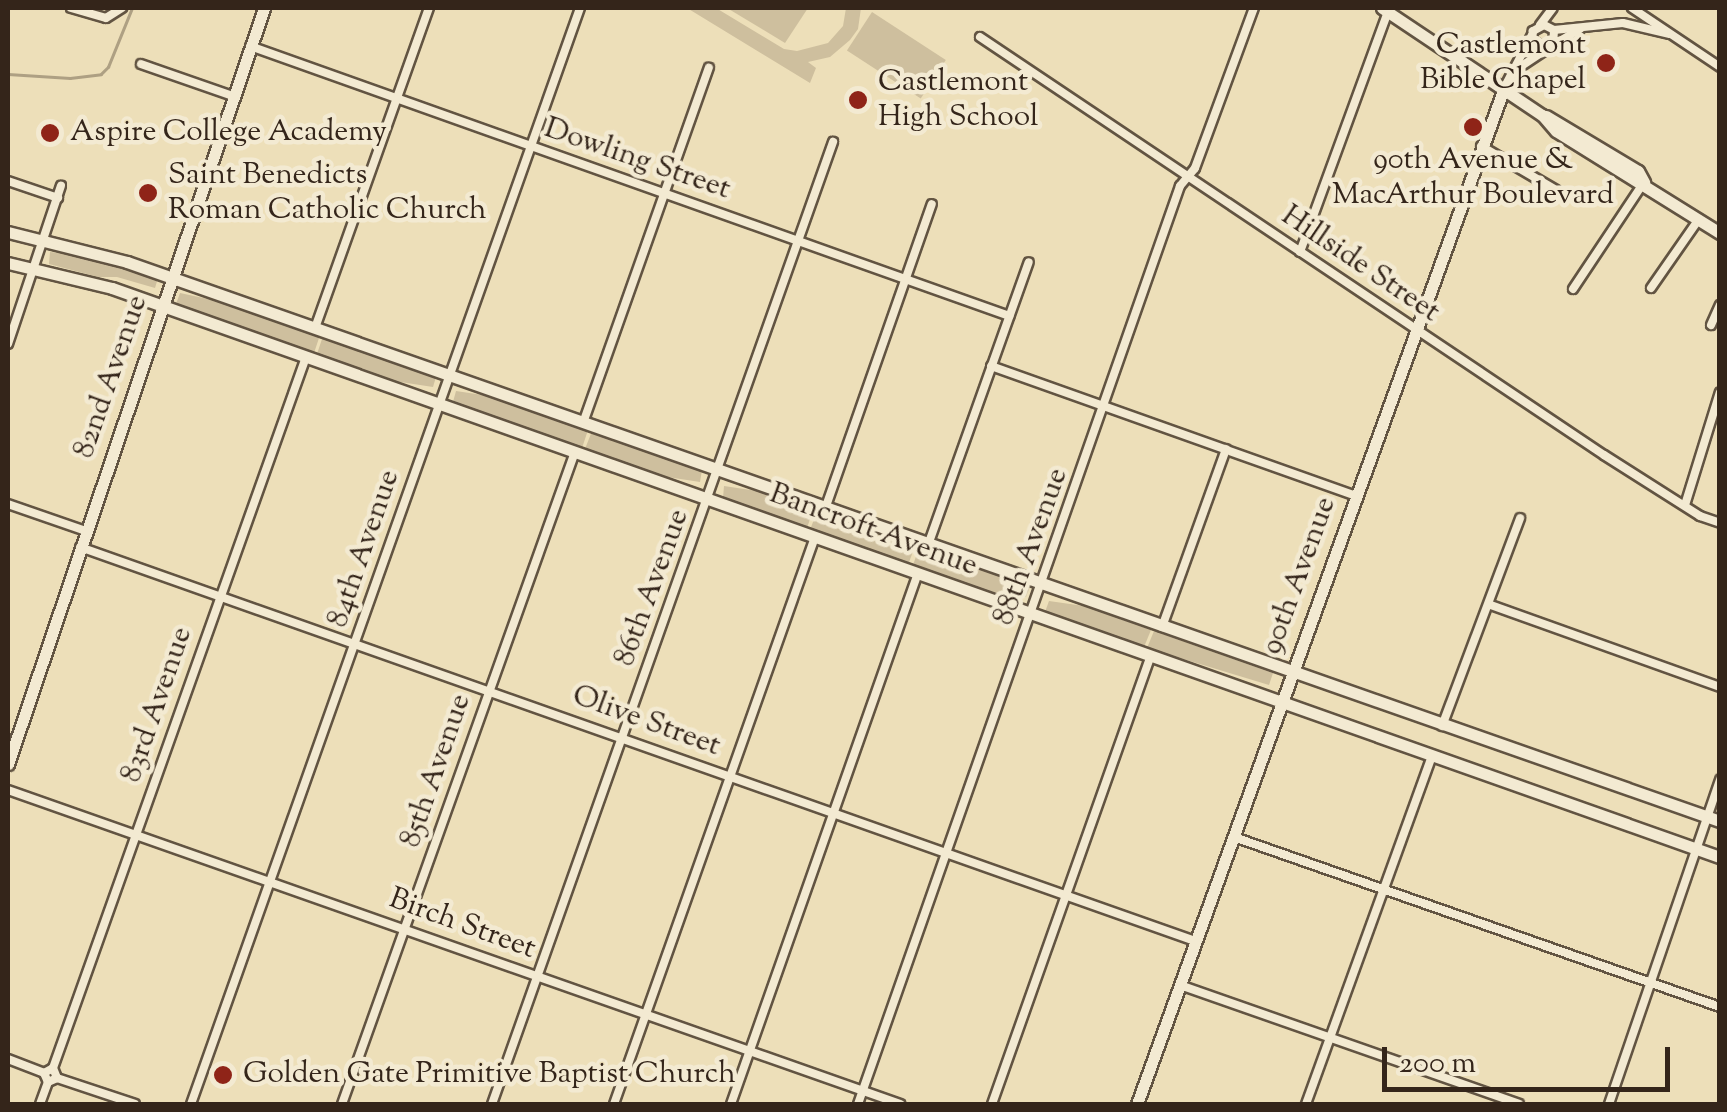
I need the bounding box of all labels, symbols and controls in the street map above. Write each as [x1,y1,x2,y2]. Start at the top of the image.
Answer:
place label: Castlemont Bible Chapel [1420,28,1586,98]
marker: Castlemont Bible Chapel [1595,52,1617,74]
place label: Castlemont High School [878,65,1038,136]
marker: Castlemont High School [847,89,869,111]
street label: Dowling Street [539,111,735,209]
place label: Aspire College Academy [70,115,387,151]
marker: 90th Avenue & MacArthur Boulevard [1462,116,1484,138]
marker: Aspire College Academy [39,122,61,144]
place label: 90th Avenue & MacArthur Boulevard [1332,143,1614,214]
place label: Saint Benedicts Roman Catholic Church [168,158,487,228]
marker: Saint Benedicts Roman Catholic Church [137,182,159,204]
street label: Hillside Street [1274,199,1446,331]
street label: 82nd Avenue [67,291,157,463]
street label: 88th Avenue [987,464,1077,630]
street label: 84th Avenue [321,466,409,632]
street label: Bancroft Avenue [764,477,982,585]
street label: 90th Avenue [1255,492,1345,660]
street label: 86th Avenue [608,505,698,671]
street label: 83rd Avenue [115,623,201,787]
street label: Olive Street [567,679,725,765]
street label: 85th Avenue [394,690,480,852]
street label: Birch Street [384,882,540,968]
scale bar [1387,1027,1674,1089]
text: 200 m [1399,1043,1476,1086]
place label: Golden Gate Primitive Baptist Church [243,1057,736,1093]
marker: Golden Gate Primitive Baptist Church [212,1064,234,1086]

